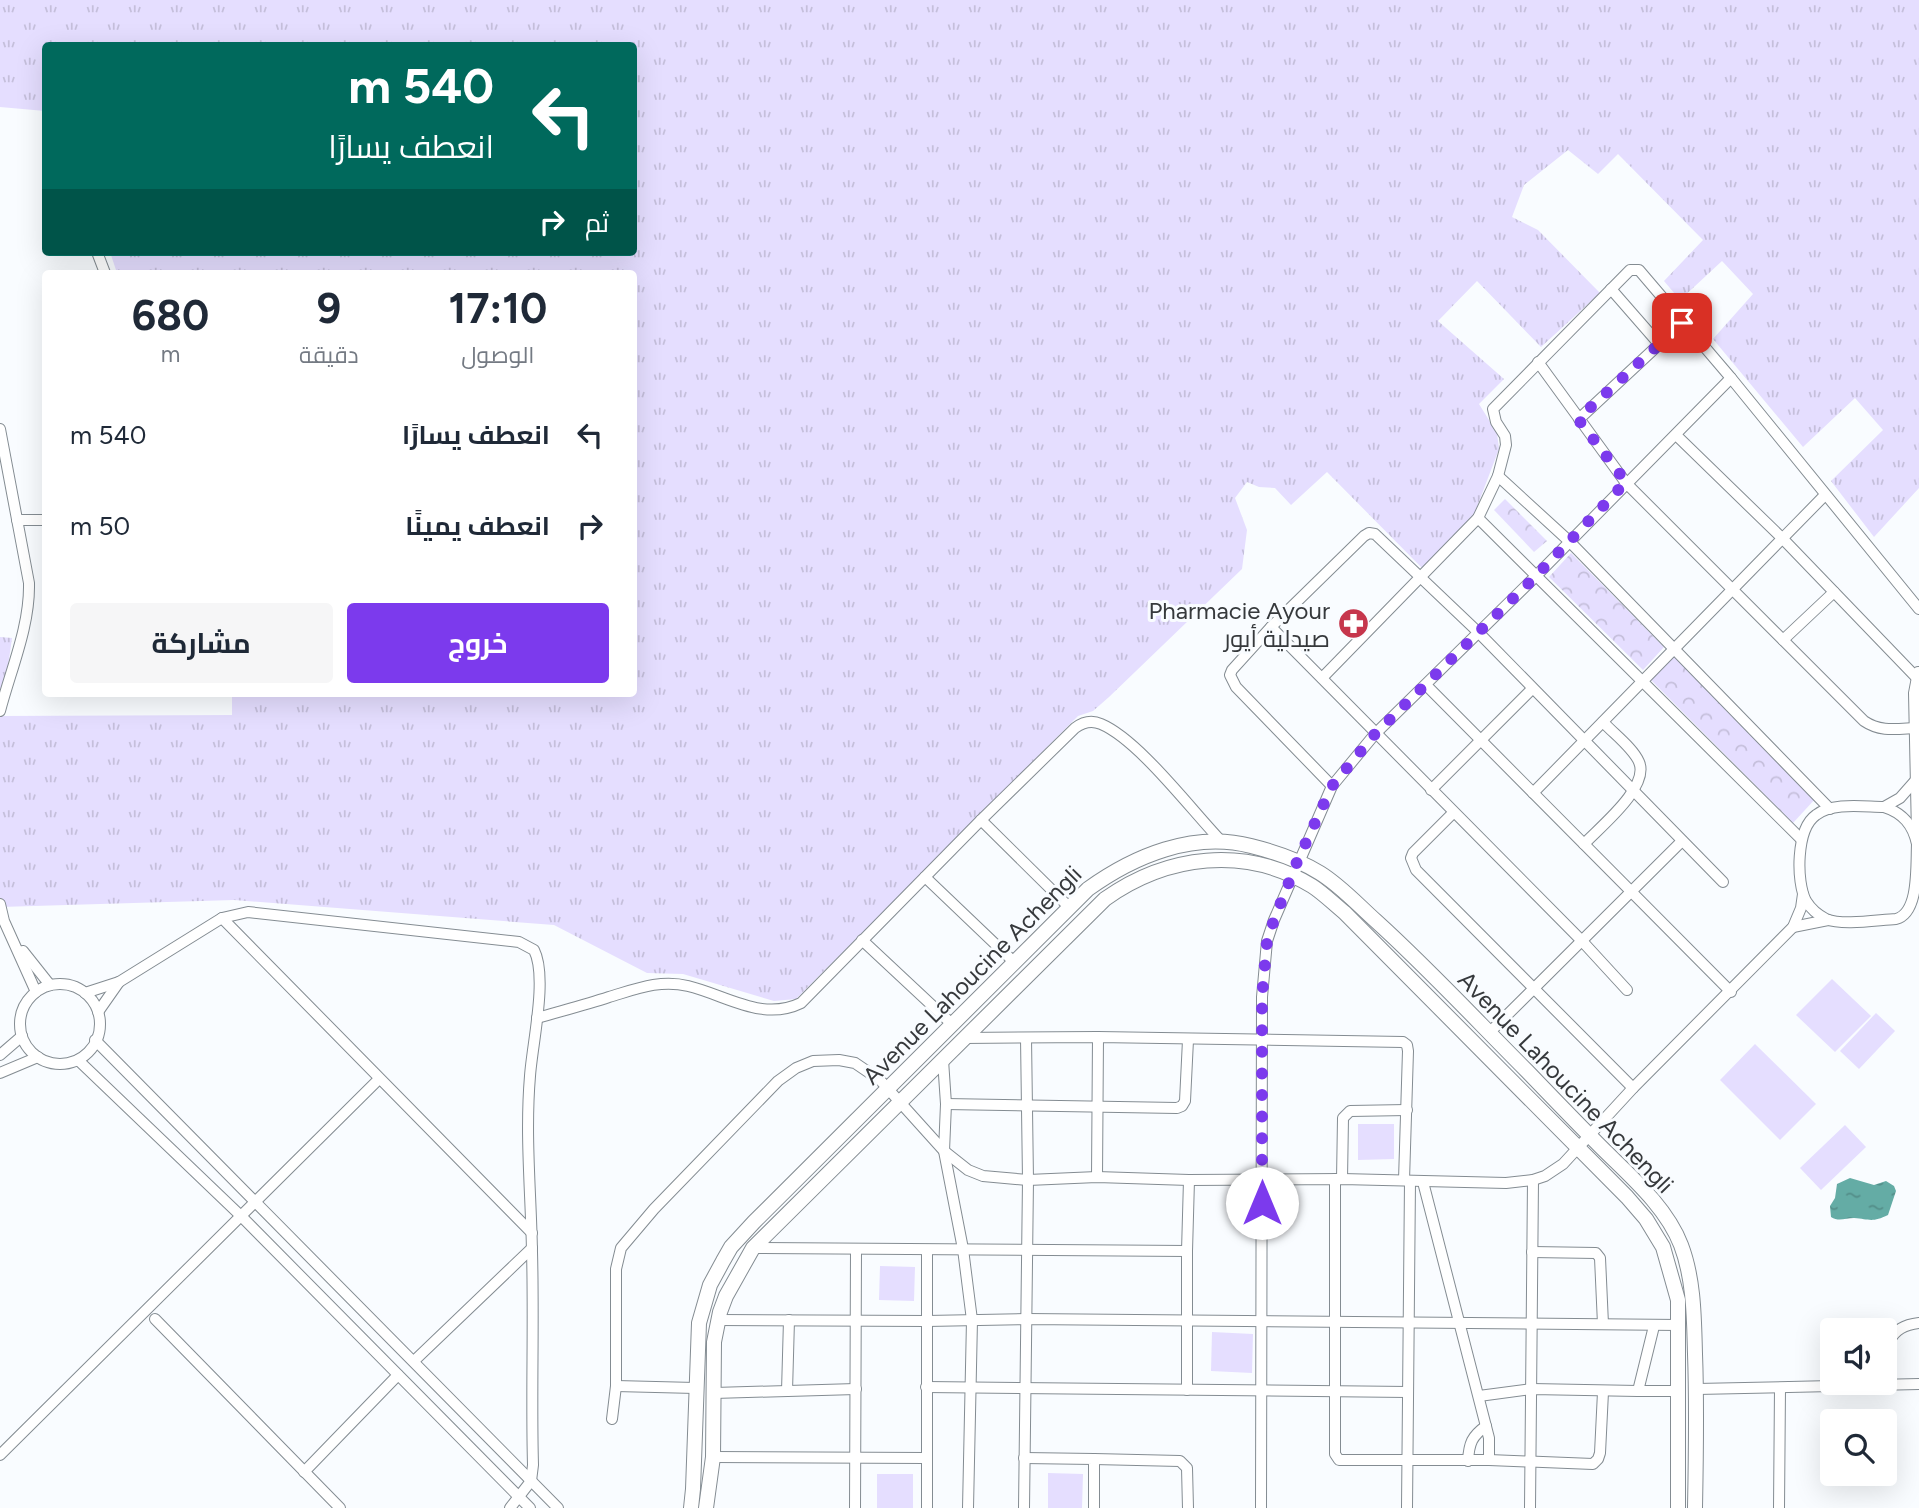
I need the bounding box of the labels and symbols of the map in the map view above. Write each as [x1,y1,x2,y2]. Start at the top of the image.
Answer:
pin [1652,293,1712,353]
place label: Pharmacie Ayour صيدلية أيور [1148,596,1330,653]
pharmacy icon: Pharmacie Ayour صيدلية أيور [1336,607,1370,641]
street label: Avenue Lahoucine Achengli [857,860,1087,1090]
street label: Avenue Lahoucine Achengli [1452,965,1680,1199]
position arrow [1225,1166,1299,1240]

